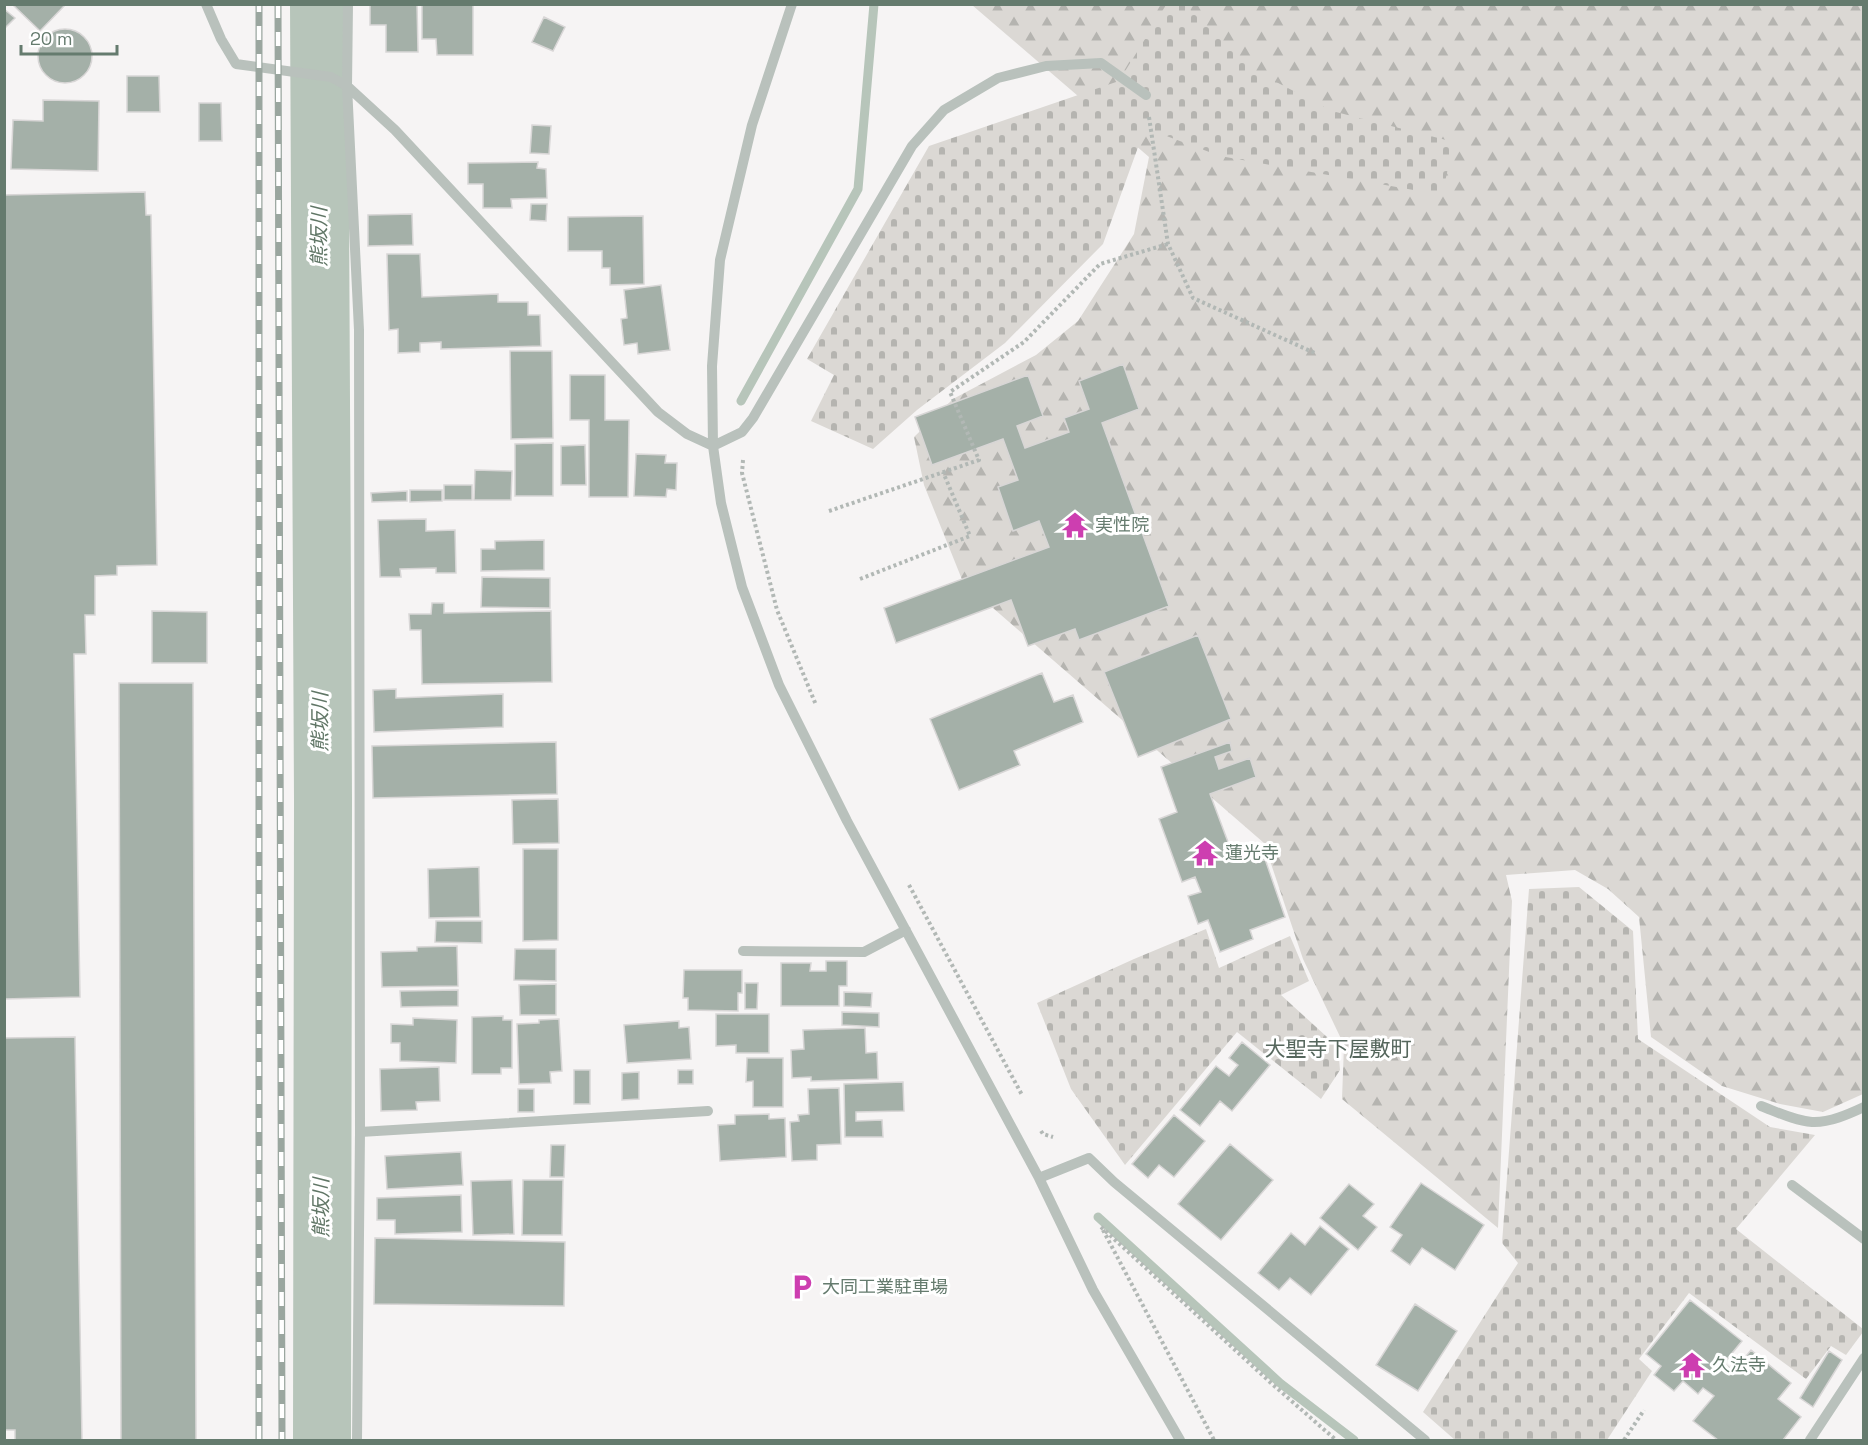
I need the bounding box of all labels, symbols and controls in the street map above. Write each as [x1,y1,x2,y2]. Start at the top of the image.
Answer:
scale bar [21,18,117,56]
text: 20 m [30,27,73,50]
water label: 熊坂川 [306,205,332,267]
temple icon: 実性院 [1060,510,1090,540]
place label: 実性院 [1095,513,1149,536]
water label: 熊坂川 [307,690,333,752]
temple icon: 蓮光寺 [1190,838,1220,868]
place label: 蓮光寺 [1225,841,1279,864]
district label: 大聖寺下屋敷町 [1265,1035,1412,1062]
water label: 熊坂川 [308,1176,334,1238]
parking icon: 大同工業駐車場 [787,1272,817,1302]
place label: 大同工業駐車場 [822,1275,948,1298]
temple icon: 久法寺 [1677,1350,1707,1380]
place label: 久法寺 [1712,1353,1766,1376]

